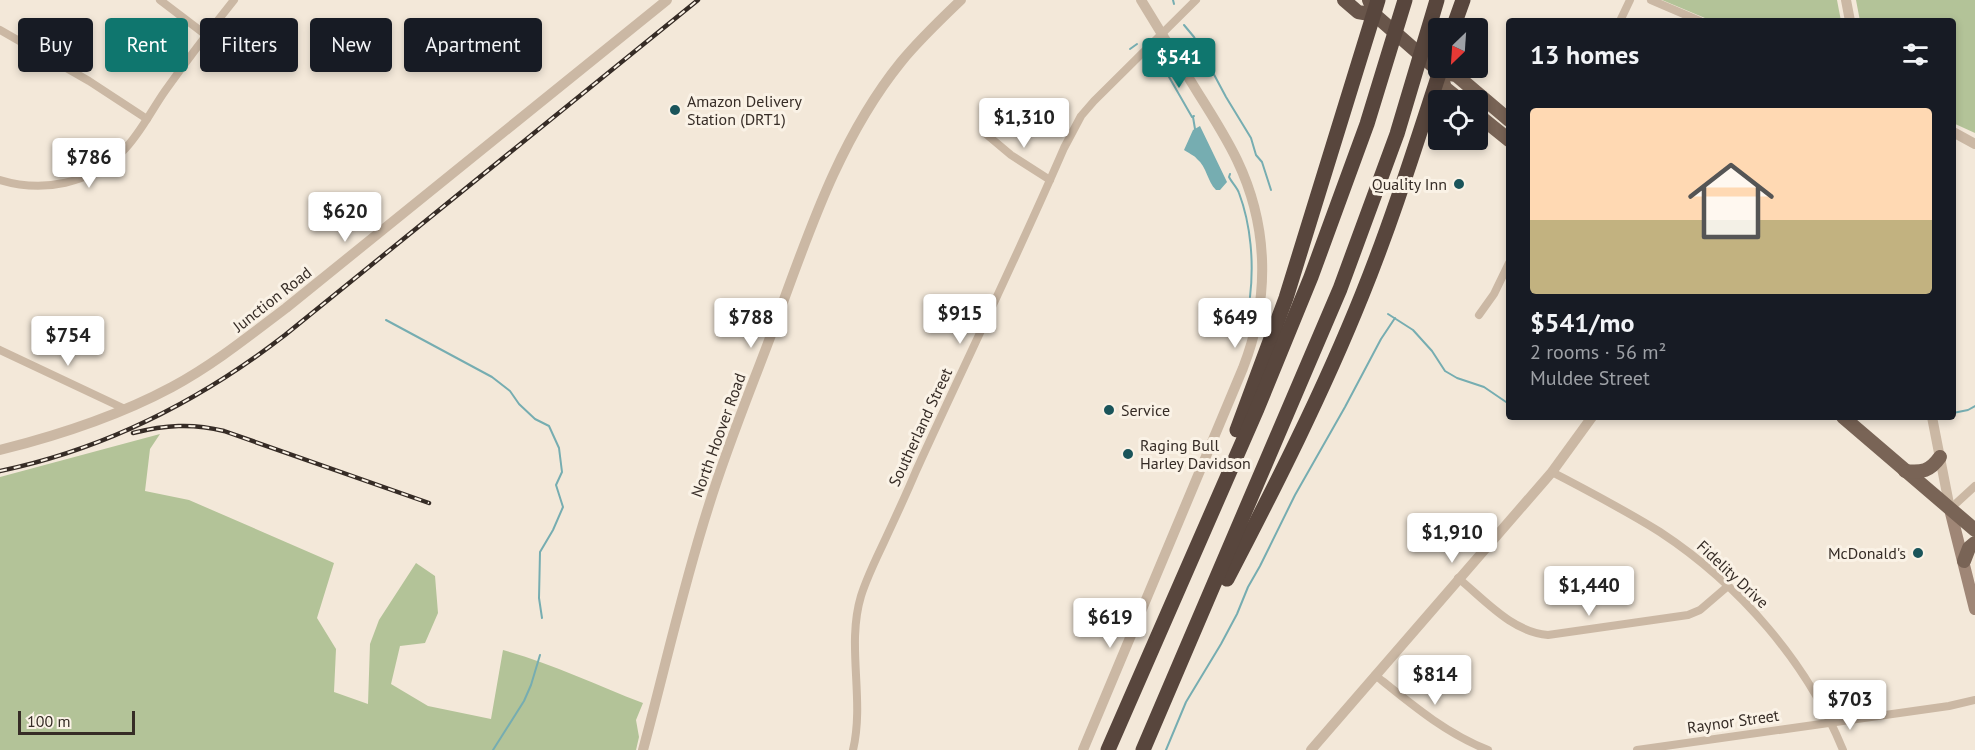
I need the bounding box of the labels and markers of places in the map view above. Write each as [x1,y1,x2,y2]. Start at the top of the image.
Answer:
pin: $541 [1143,38,1215,89]
place label: Amazon Delivery Station (DRT1) [687,91,802,129]
pin: $1,310 [975,98,1073,149]
marker: Amazon Delivery Station (DRT1) [668,103,682,117]
pin: $786 [53,138,125,189]
place label: Quality Inn [1372,174,1447,194]
marker: Quality Inn [1452,177,1466,191]
pin: $620 [309,192,381,243]
pin: $915 [924,294,996,345]
pin: $788 [715,298,787,349]
pin: $649 [1199,298,1271,349]
pin: $754 [32,316,104,367]
place label: Service [1121,400,1170,420]
marker: Service [1102,403,1116,417]
place label: Raging Bull Harley Davidson [1140,435,1251,473]
marker: Raging Bull Harley Davidson [1121,447,1135,461]
pin: $1,910 [1403,513,1501,564]
place label: McDonald's [1828,543,1906,563]
marker: McDonald's [1911,546,1925,560]
pin: $1,440 [1540,566,1638,617]
pin: $619 [1074,598,1146,649]
pin: $814 [1399,655,1471,706]
pin: $703 [1814,680,1886,731]

